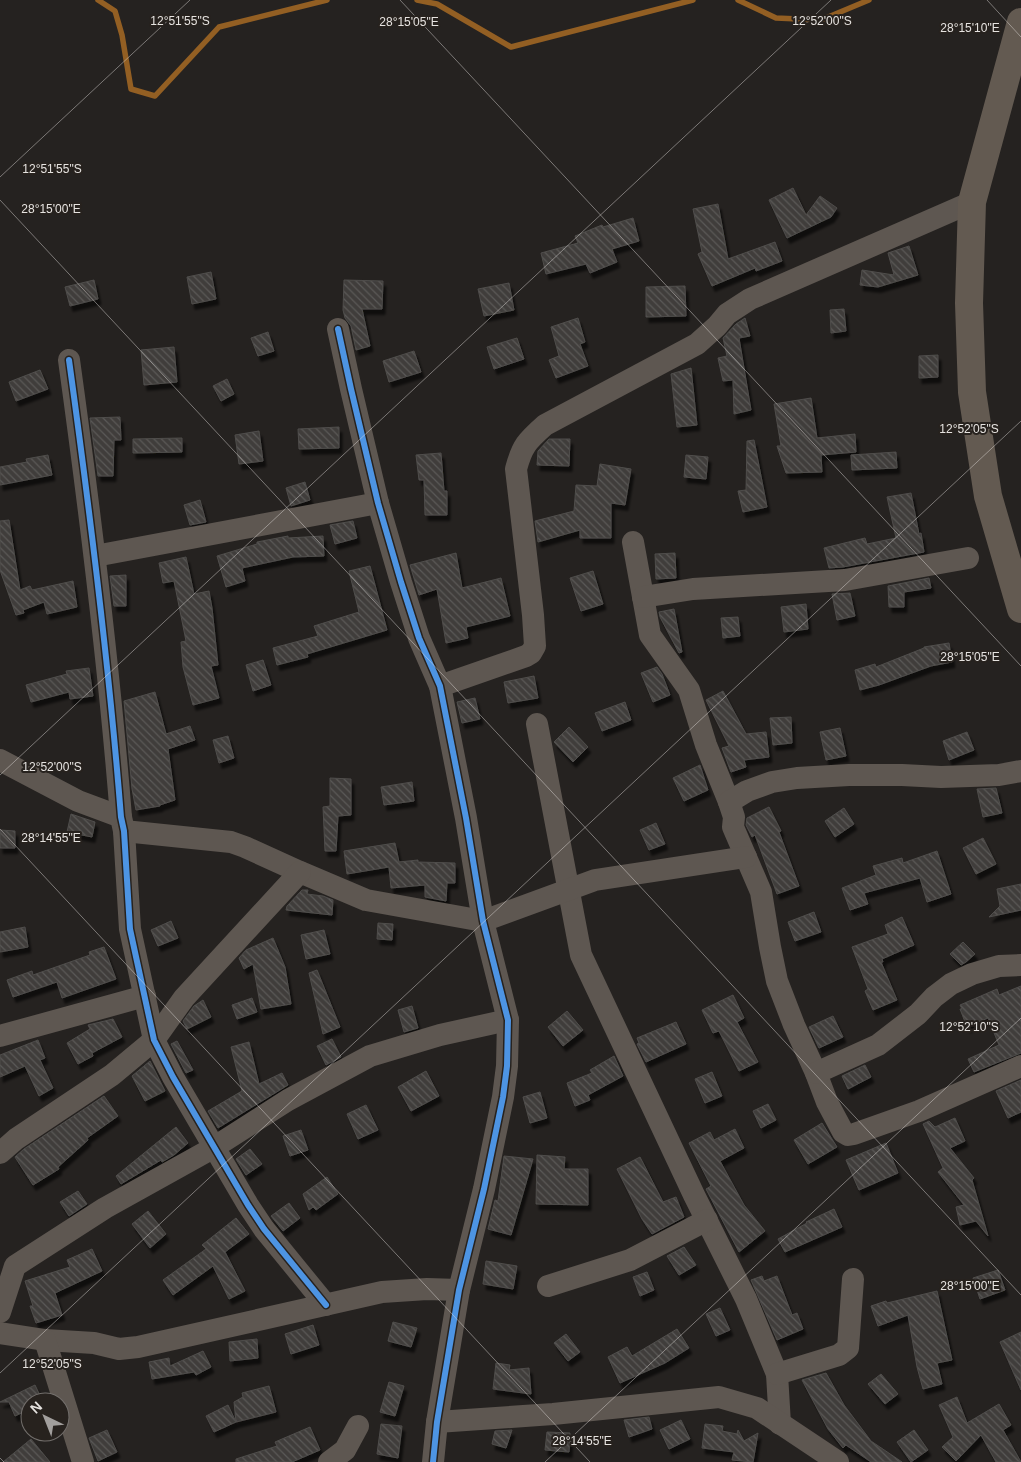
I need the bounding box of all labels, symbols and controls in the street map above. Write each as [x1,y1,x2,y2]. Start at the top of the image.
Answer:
text: 12°51'55"S [150,14,210,28]
text: 12°52'00"S [792,14,852,28]
text: 28°15'05"E [379,15,439,29]
text: 28°15'10"E [940,21,1000,35]
text: 12°51'55"S [22,162,82,176]
text: 28°15'00"E [21,202,81,216]
text: 12°52'05"S [939,422,999,436]
text: 28°15'05"E [940,650,1000,664]
text: 12°52'00"S [22,760,82,774]
text: 28°14'55"E [21,831,81,845]
text: 12°52'10"S [939,1020,999,1034]
text: 28°15'00"E [940,1279,1000,1293]
text: 12°52'05"S [22,1357,82,1371]
north arrow [20,1392,70,1442]
text: N [27,1398,45,1417]
text: 28°14'55"E [552,1434,612,1448]

